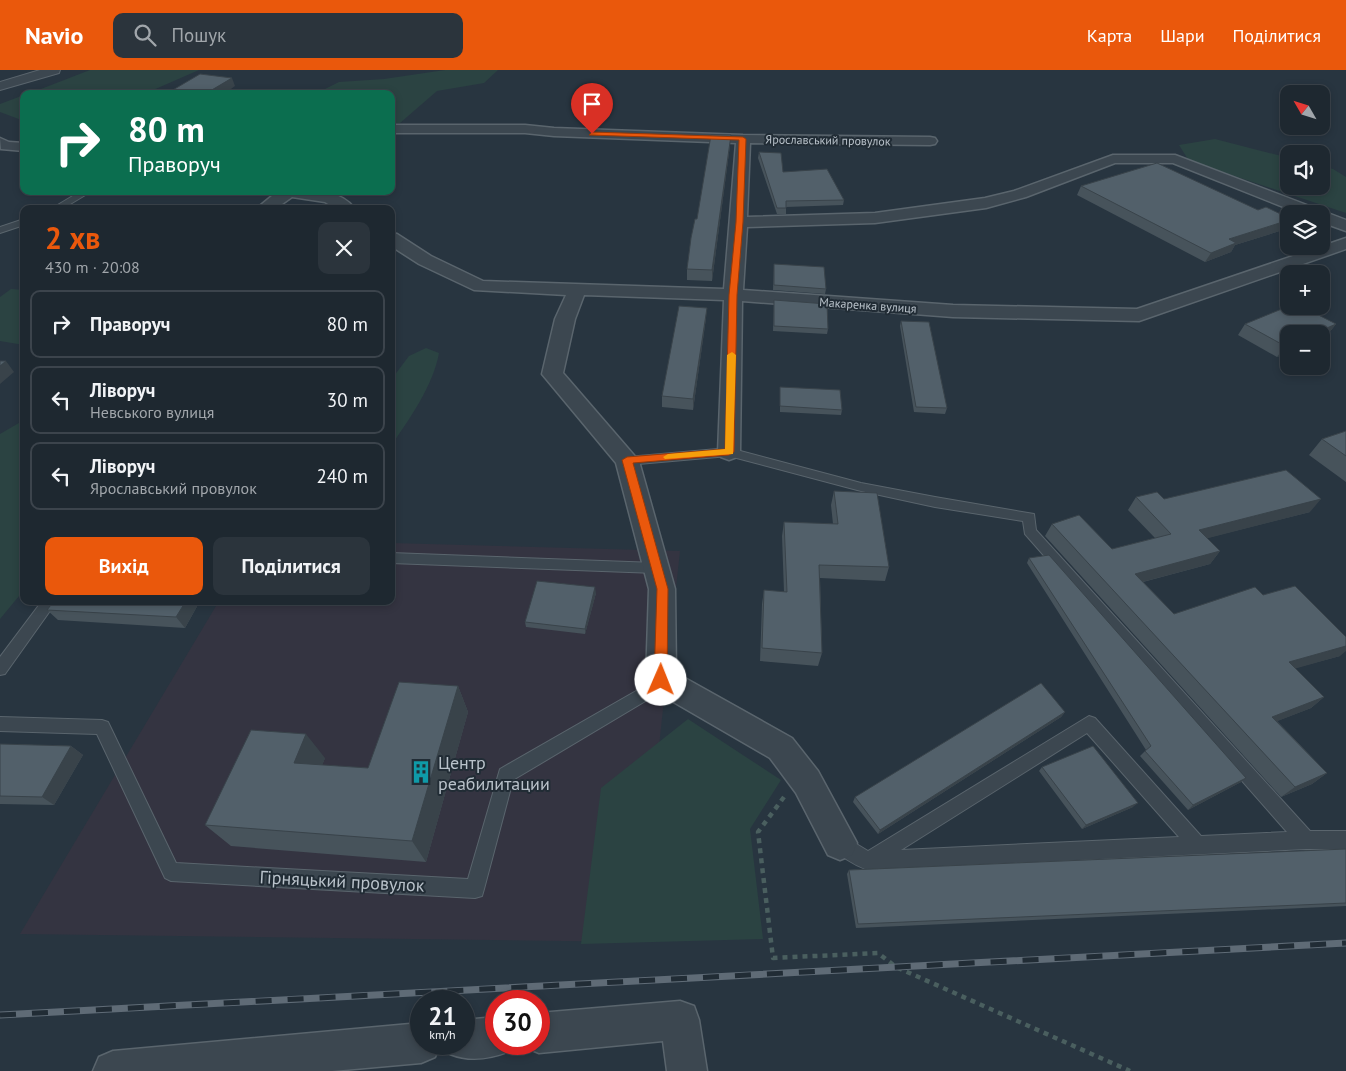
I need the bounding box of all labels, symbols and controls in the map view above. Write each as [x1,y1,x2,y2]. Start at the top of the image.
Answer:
search box [113,13,463,58]
text: Navio [25,20,83,51]
icon: search [131,21,159,49]
text: Пошук [171,23,226,47]
text: Карта [1087,24,1132,47]
text: Шари [1160,24,1204,47]
text: Поділитися [1232,24,1321,47]
pin [571,83,613,134]
north arrow [1280,85,1330,135]
map controls [1280,85,1330,375]
icon: arrive [578,90,606,118]
text: 80 m [128,106,205,152]
icon: right [45,110,110,175]
street label: Ярославський провулок [765,131,891,149]
button: sound [1280,145,1330,195]
text: Праворуч [128,150,221,178]
button: layers [1280,205,1330,255]
text: 2 хв [45,218,101,257]
button: close [318,222,370,274]
text: 430 m · 20:08 [45,257,140,277]
button: + [1280,265,1330,315]
street label: Макаренка вулиця [819,294,917,316]
icon: right [47,310,75,338]
text: Праворуч [90,312,170,336]
text: 80 m [327,312,368,336]
button: − [1280,325,1330,375]
text: Ліворуч [90,378,155,402]
icon: left [47,386,75,414]
text: 30 m [327,388,368,412]
text: Невського вулиця [90,402,214,422]
text: Ліворуч [90,454,155,478]
icon: left [47,462,75,490]
text: 240 m [316,464,368,488]
text: Ярославський провулок [90,478,257,498]
button: Вихід [45,537,203,595]
button: Поділитися [213,537,370,595]
position arrow [634,653,686,705]
place label: Центр реабилитации [438,751,550,795]
building icon: Центр реабилитации [408,759,434,785]
street label: Гірняцький провулок [259,865,425,897]
speed limit sign: 30 [485,990,550,1055]
text: 21 [428,1000,457,1032]
text: km/h [429,1027,456,1042]

